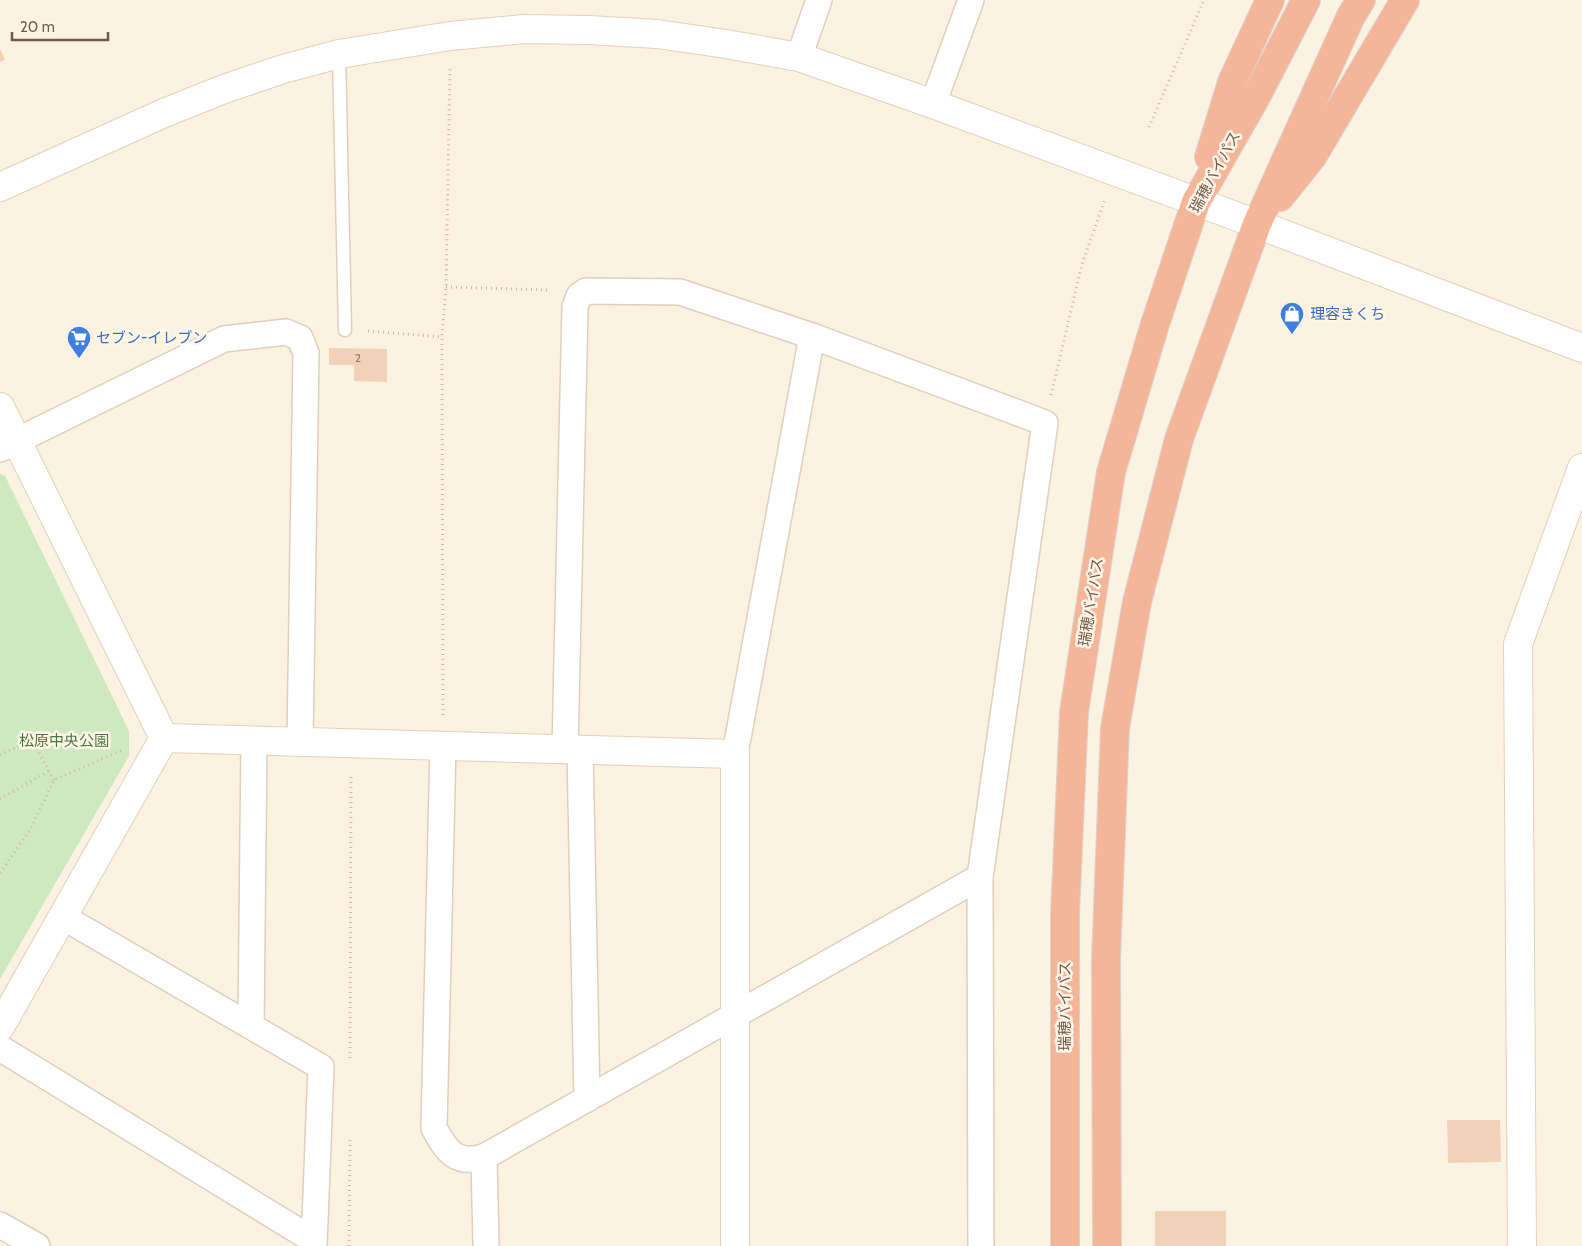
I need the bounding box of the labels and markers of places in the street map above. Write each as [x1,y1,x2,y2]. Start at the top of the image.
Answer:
shop icon: 理容きくち [1279,301,1305,335]
place label: 理容きくち [1310,305,1385,323]
supermarket icon: セブン-イレブン [66,325,92,359]
place label: セブン-イレブン [96,329,207,347]

